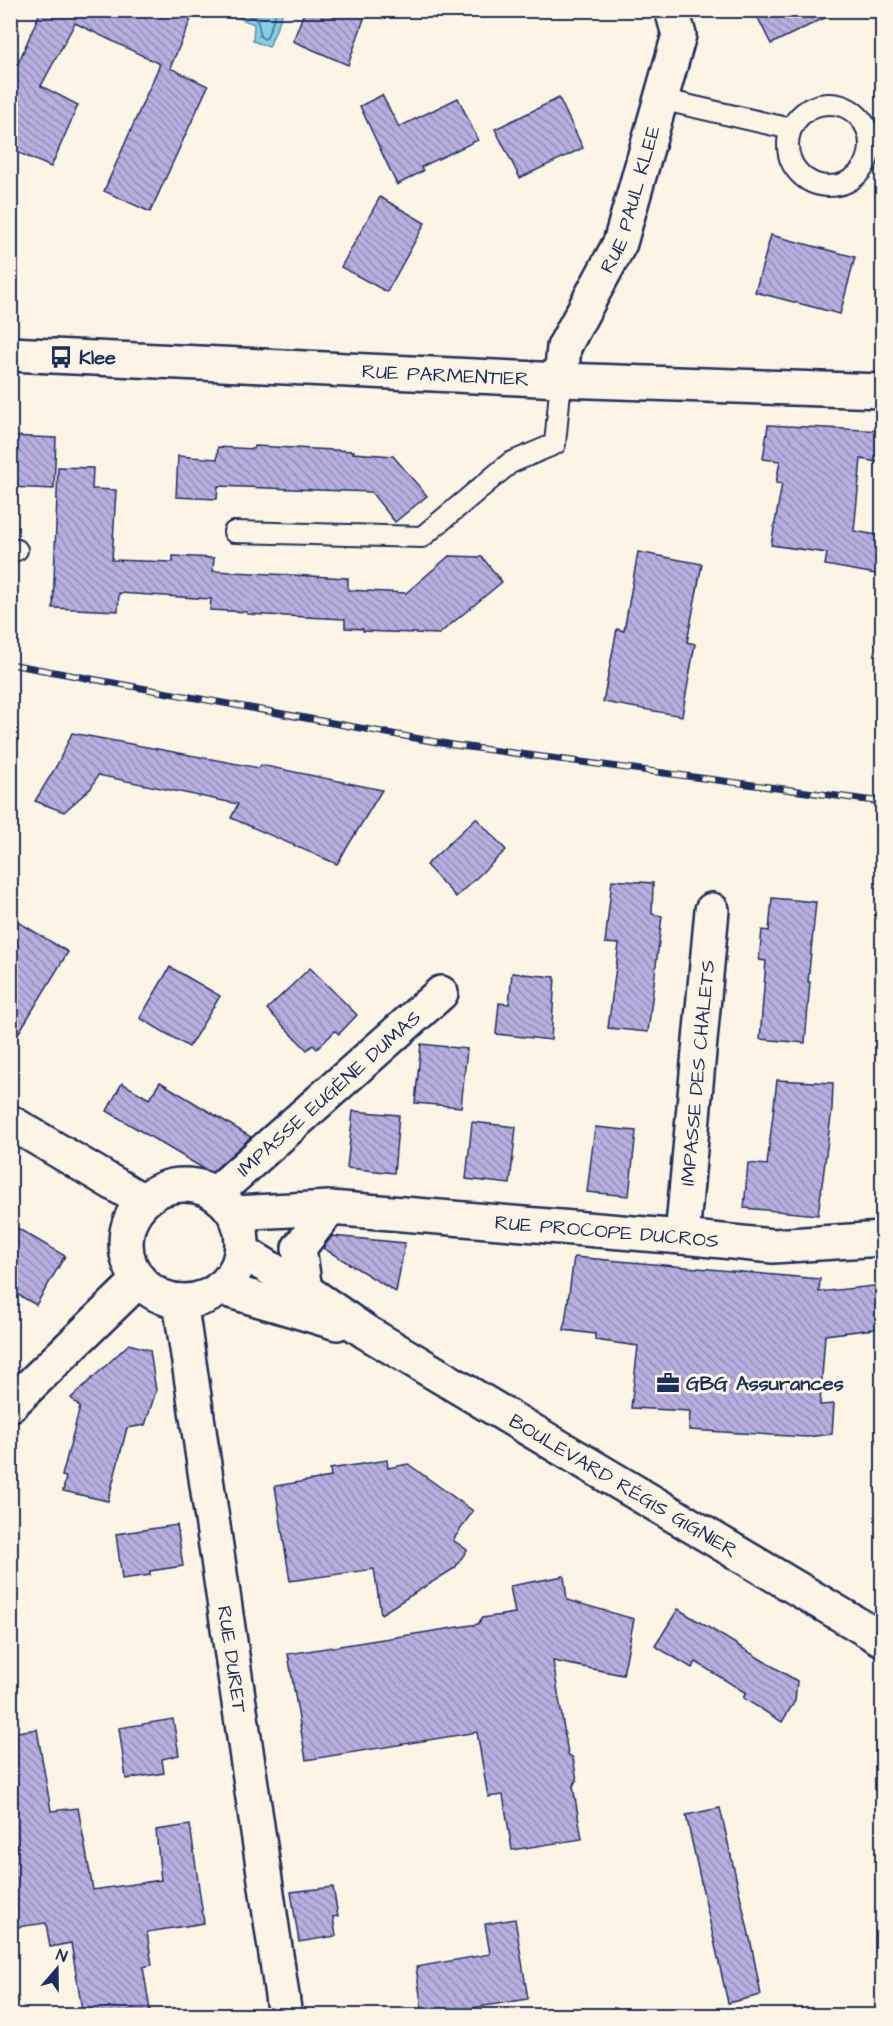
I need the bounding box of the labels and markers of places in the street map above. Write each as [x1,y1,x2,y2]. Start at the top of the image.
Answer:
bus stop icon: Klee [48,344,74,370]
place label: Klee [79,344,116,372]
office icon: GBG Assurances [655,1370,681,1396]
place label: GBG Assurances [686,1370,844,1398]

